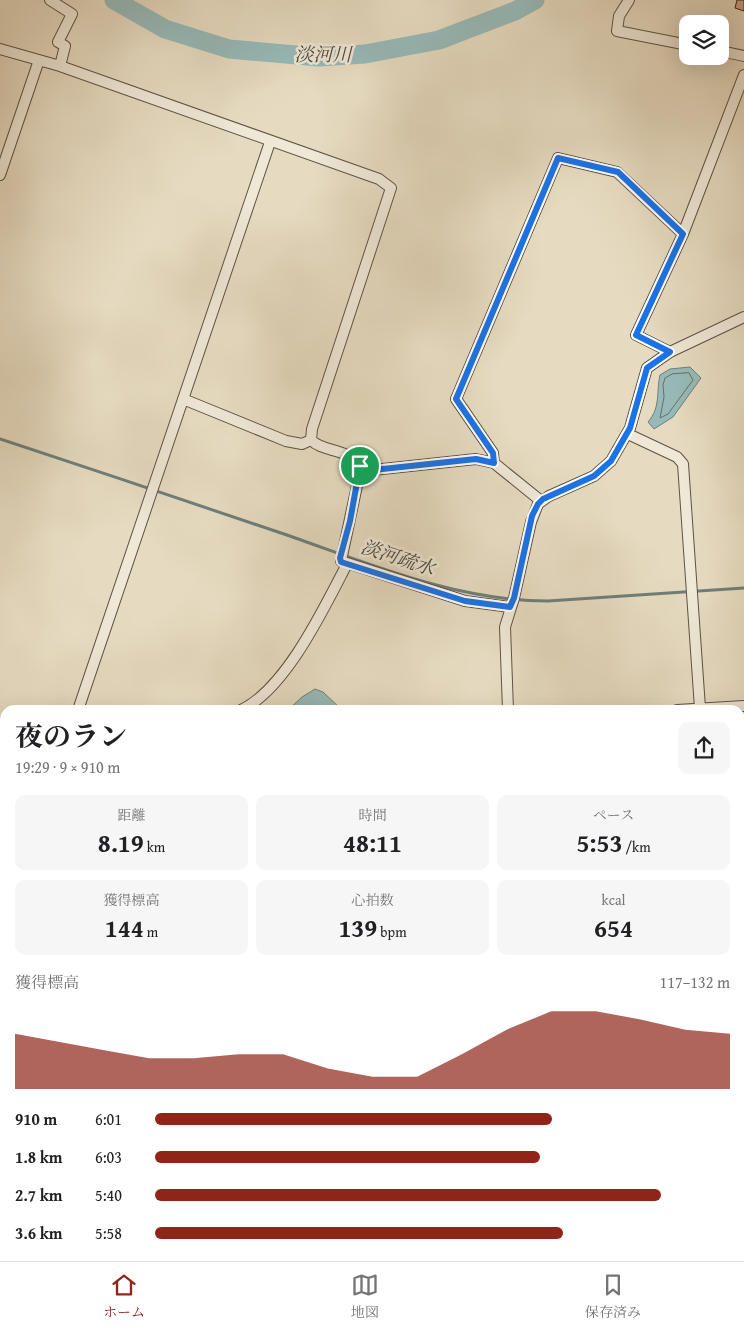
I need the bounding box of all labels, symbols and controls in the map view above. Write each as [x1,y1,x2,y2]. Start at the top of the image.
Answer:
map controls [679,15,729,65]
button: layers [679,15,729,65]
water label: 淡河川 [294,40,353,68]
pin [339,445,381,487]
icon: arrive [346,452,374,480]
water label: 淡河疏水 [358,532,440,583]
text: 夜のラン [15,715,127,756]
button: share [678,722,730,774]
text: 19:29 · 9 × 910 m [15,755,120,779]
text: 距離 [118,805,146,825]
text: 時間 [359,805,387,825]
text: ペース [593,805,634,825]
text: 8.19 [98,825,144,861]
text: 48:11 [343,825,402,861]
text: 5:53 [576,825,622,861]
text: km [144,837,165,857]
text: /km [622,837,651,857]
text: 獲得標高 [104,890,160,910]
text: 心拍数 [352,890,394,910]
text: kcal [602,890,625,910]
text: 144 [105,910,144,946]
text: 139 [338,910,377,946]
text: 654 [594,910,633,946]
text: m [144,922,158,942]
text: bpm [377,922,407,942]
text: 獲得標高 [15,970,79,994]
text: 117–132 m [660,970,730,994]
text: 910 m [15,1107,57,1131]
text: 6:01 [95,1107,122,1131]
text: 1.8 km [15,1145,62,1169]
text: 6:03 [95,1145,122,1169]
text: 2.7 km [15,1183,62,1207]
text: 5:40 [95,1183,122,1207]
text: 3.6 km [15,1221,62,1245]
text: 5:58 [95,1221,122,1245]
tab: ホーム [103,1271,145,1322]
tab: 地図 [351,1271,379,1322]
tab: 保存済み [585,1271,641,1322]

